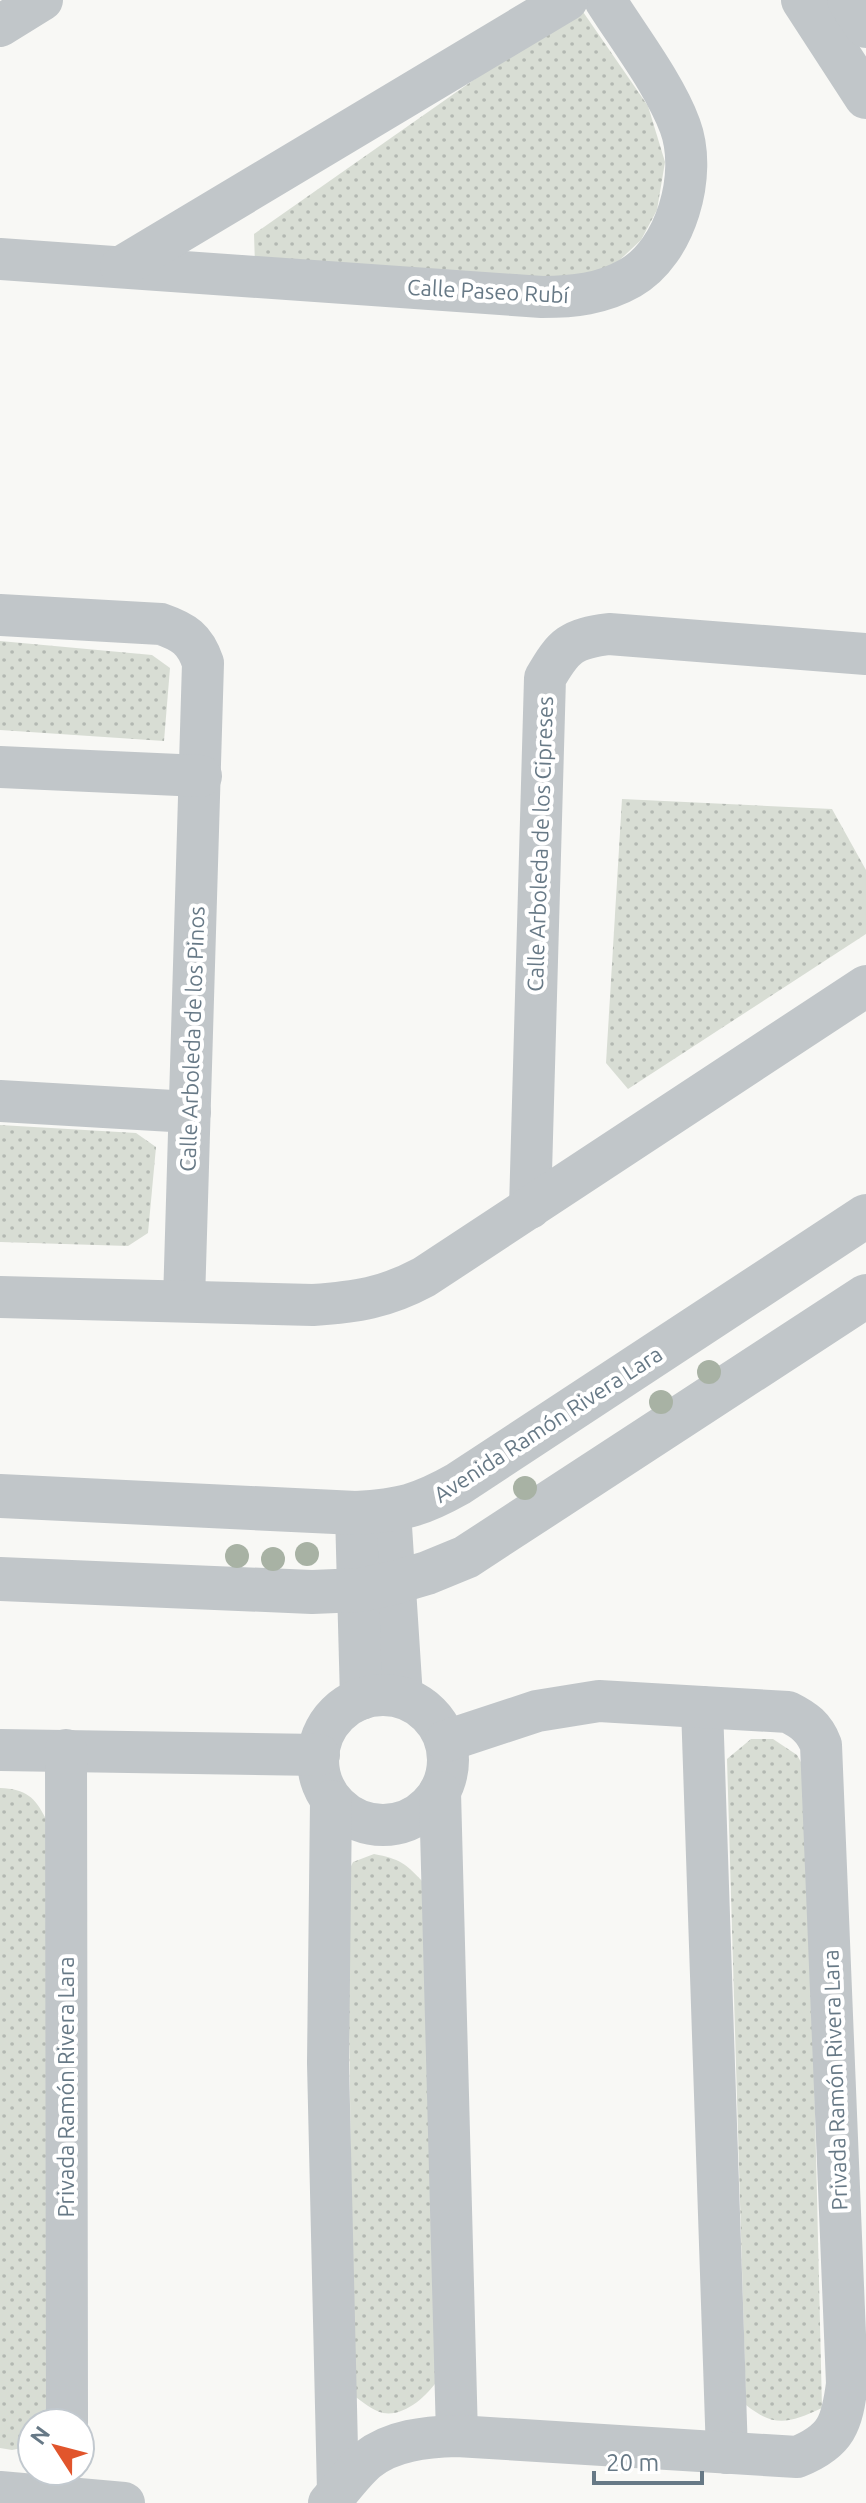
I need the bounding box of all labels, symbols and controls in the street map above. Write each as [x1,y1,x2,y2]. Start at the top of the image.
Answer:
street label: Calle Paseo Rubí [407,274,570,307]
street label: Calle Arboleda de los Cipreses [522,696,557,992]
street label: Calle Arboleda de los Pinos [174,906,209,1172]
street label: Avenida Ramón Rivera Lara [429,1340,667,1507]
street label: Privada Ramón Rivera Lara [817,1949,852,2211]
street label: Privada Ramón Rivera Lara [53,1956,78,2218]
north arrow [16,2407,96,2487]
text: N [24,2421,54,2449]
scale bar [594,2435,702,2485]
text: 20 m [606,2449,659,2476]

